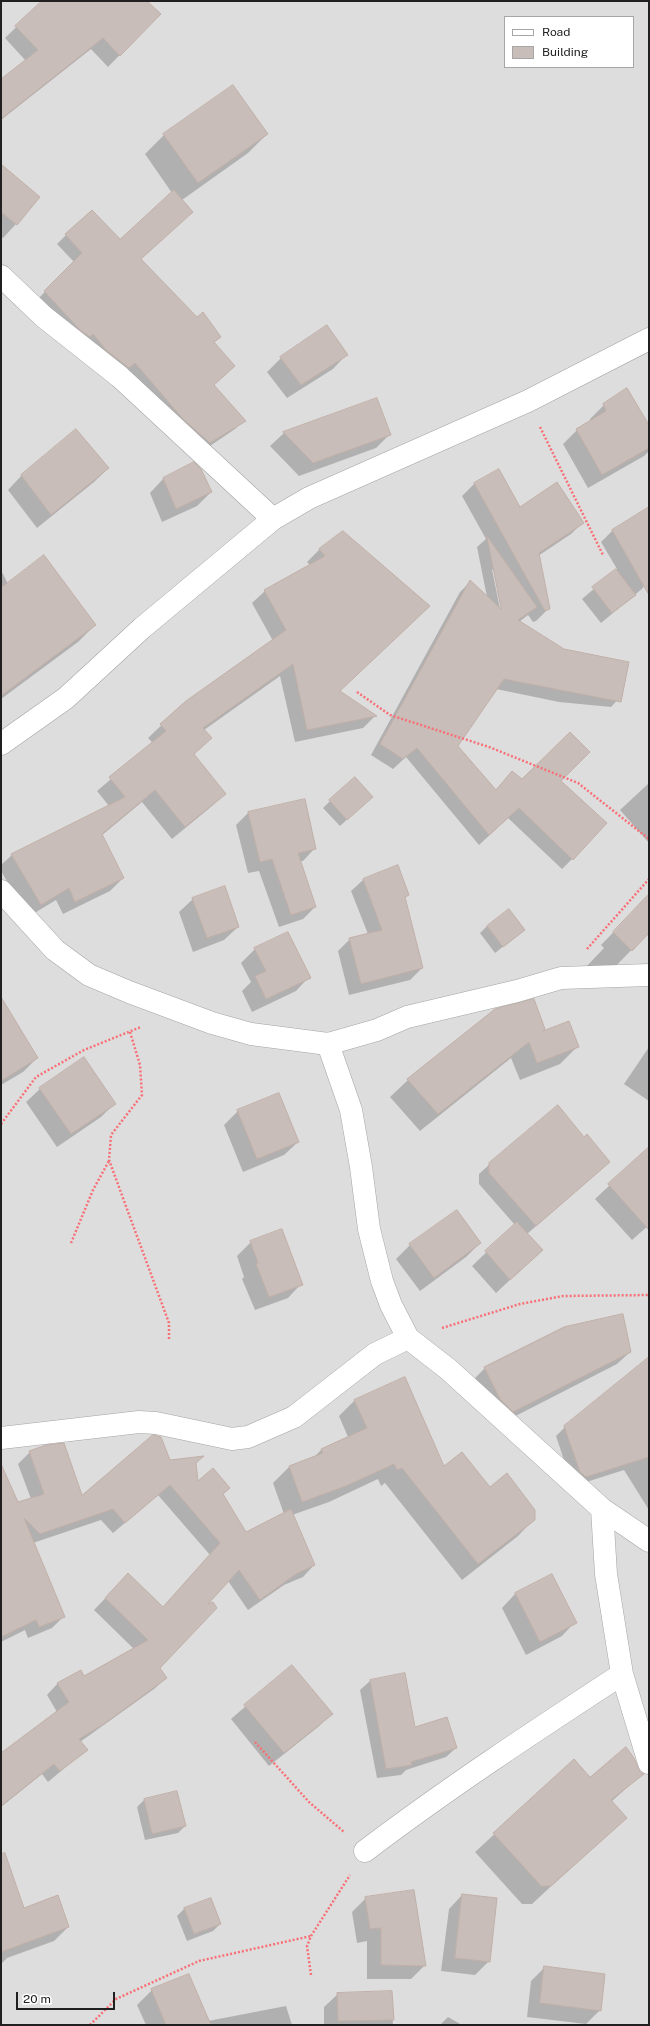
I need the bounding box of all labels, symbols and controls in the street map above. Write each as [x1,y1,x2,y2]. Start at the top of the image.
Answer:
legend [504,16,634,68]
text: Road [542,25,570,39]
text: Building [542,45,588,59]
scale bar [18,1984,117,2010]
text: 20 m [23,1992,51,2006]

